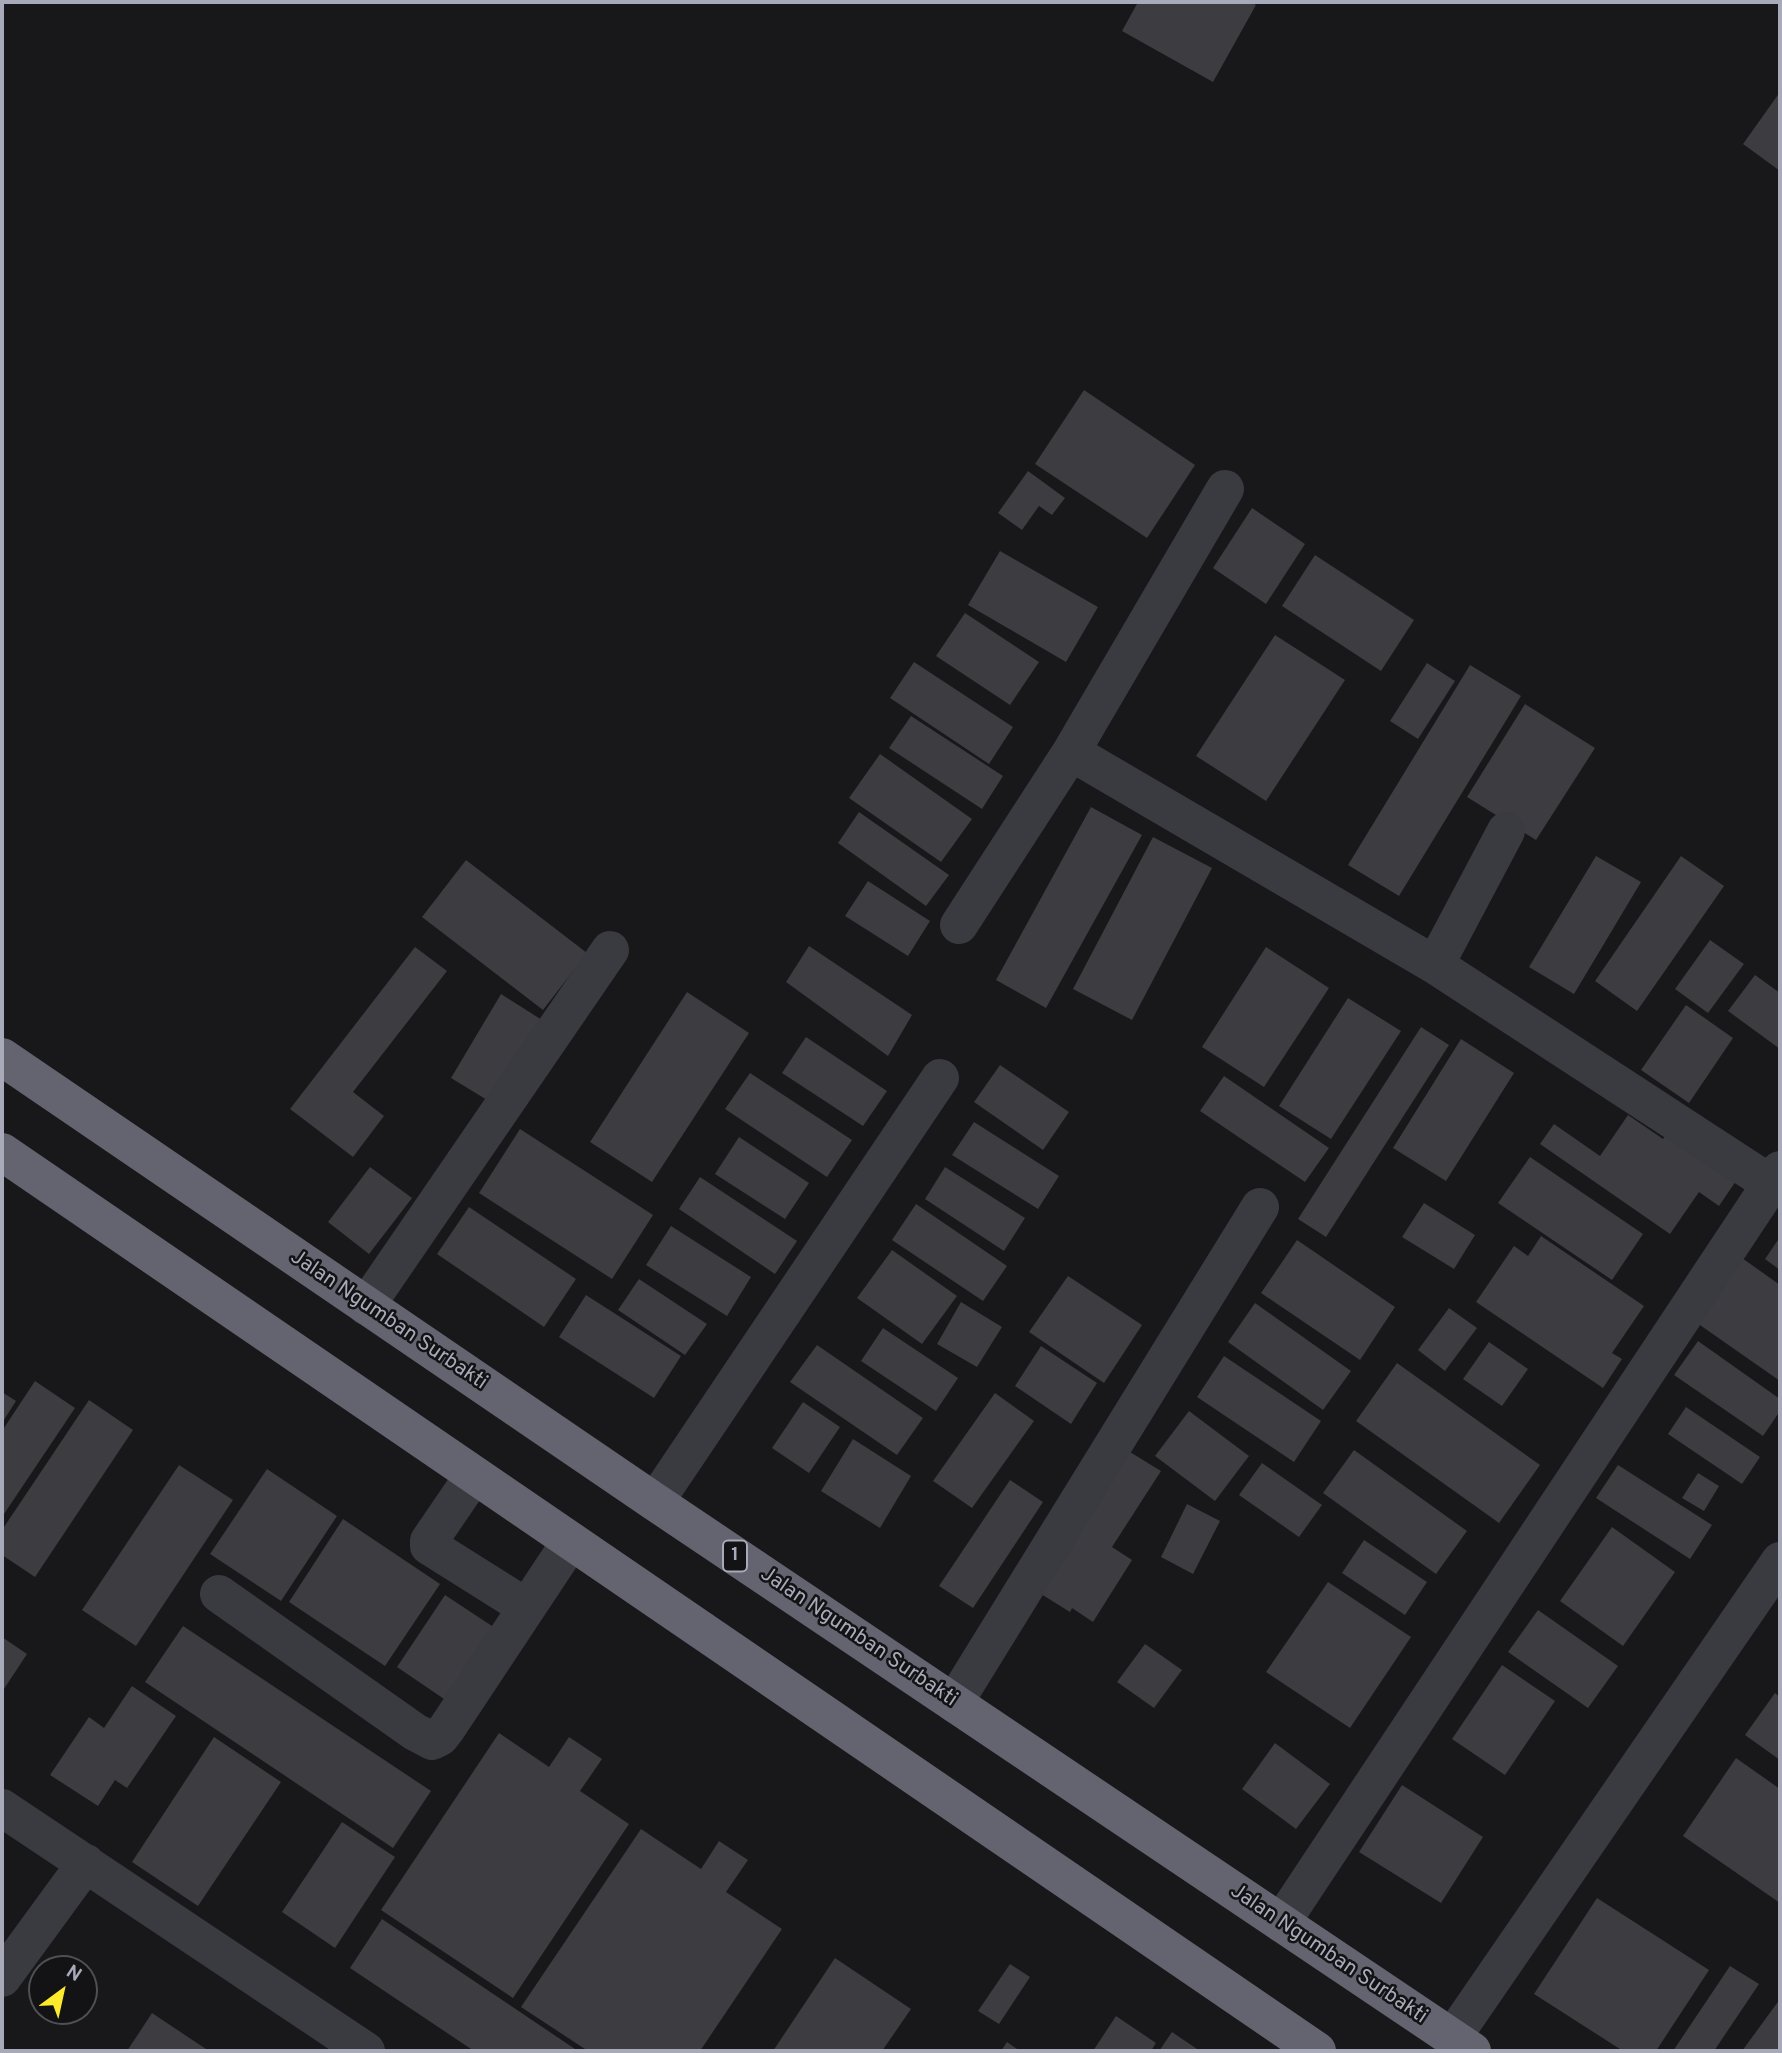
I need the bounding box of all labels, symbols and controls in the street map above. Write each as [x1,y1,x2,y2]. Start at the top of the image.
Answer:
street label: Jalan Ngumban Surbakti [285,1246,491,1396]
road number: 1 [723,1540,747,1572]
street label: Jalan Ngumban Surbakti [755,1563,961,1713]
street label: Jalan Ngumban Surbakti [1225,1880,1431,2030]
north arrow [28,1955,98,2025]
text: N [61,1960,86,1988]

